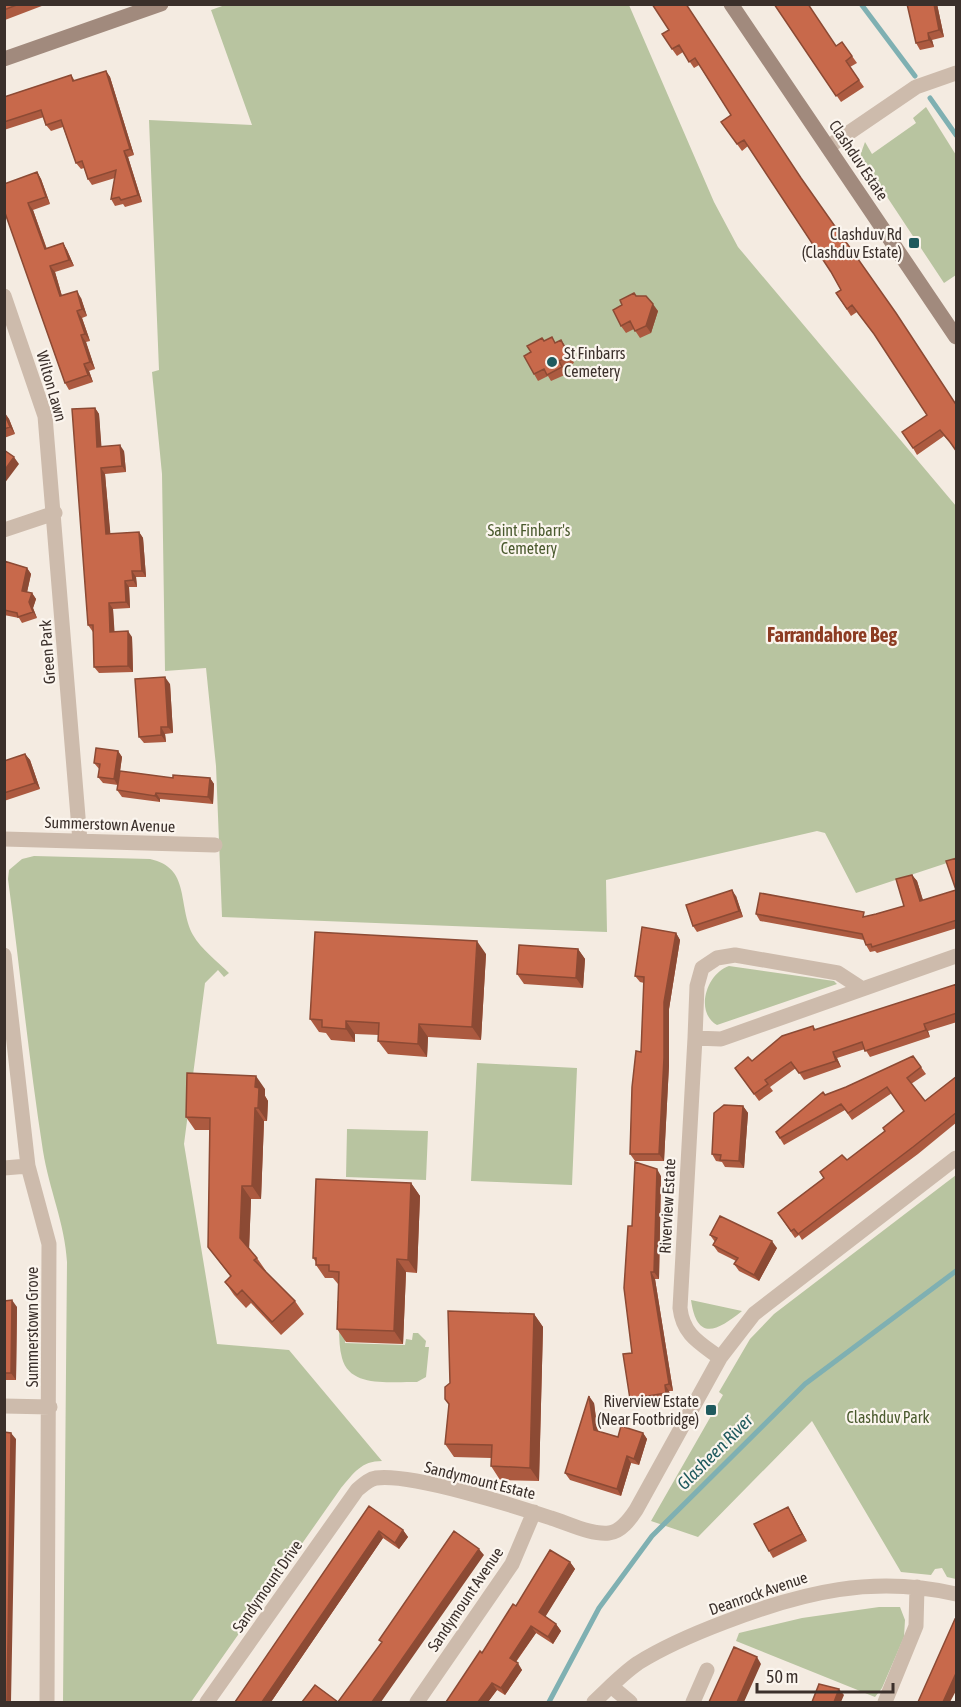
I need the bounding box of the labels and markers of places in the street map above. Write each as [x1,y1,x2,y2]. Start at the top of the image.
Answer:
place label: Clashduv Rd (Clashduv Estate) [802,225,902,262]
marker: Clashduv Rd (Clashduv Estate) [907,236,921,250]
place label: St Finbarrs Cemetery [564,344,626,381]
marker: St Finbarrs Cemetery [545,355,559,369]
place label: Riverview Estate (Near Footbridge) [597,1392,699,1429]
marker: Riverview Estate (Near Footbridge) [704,1403,718,1417]

